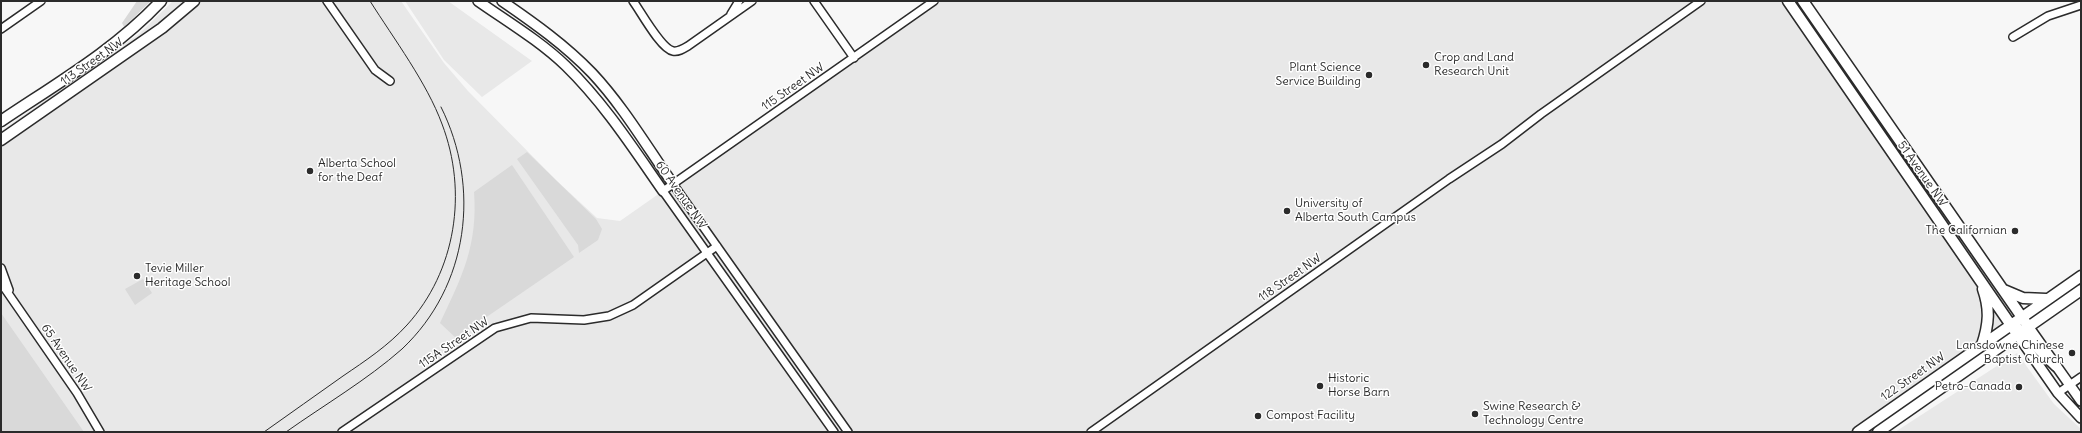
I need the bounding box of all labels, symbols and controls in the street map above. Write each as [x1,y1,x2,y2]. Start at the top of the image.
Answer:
street label: 113 Street NW [58,35,126,89]
place label: Crop and Land Research Unit [1434,51,1514,79]
street label: 115 Street NW [759,60,827,114]
marker: Crop and Land Research Unit [1421,60,1431,70]
place label: Plant Science Service Building [1276,61,1361,89]
marker: Plant Science Service Building [1364,70,1374,80]
street label: 51 Avenue NW [1894,138,1950,210]
place label: Alberta School for the Deaf [318,157,396,185]
street label: 60 Avenue NW [652,158,710,232]
marker: Alberta School for the Deaf [305,166,315,176]
place label: University of Alberta South Campus [1295,197,1416,225]
marker: University of Alberta South Campus [1282,206,1292,216]
place label: The Californian [1926,224,2007,238]
marker: The Californian [2010,226,2020,236]
street label: 118 Street NW [1256,251,1324,305]
place label: Tevie Miller Heritage School [145,262,230,290]
marker: Tevie Miller Heritage School [132,271,142,281]
street label: 115A Street NW [416,314,492,372]
street label: 65 Avenue NW [38,321,94,395]
place label: Lansdowne Chinese Baptist Church [1956,339,2064,367]
marker: Lansdowne Chinese Baptist Church [2067,348,2077,358]
street label: 122 Street NW [1878,350,1948,404]
place label: Historic Horse Barn [1328,372,1390,400]
place label: Petro-Canada [1935,380,2011,394]
marker: Historic Horse Barn [1315,381,1325,391]
marker: Petro-Canada [2014,382,2024,392]
place label: Swine Research & Technology Centre [1483,400,1583,428]
place label: Compost Facility [1266,409,1355,423]
marker: Swine Research & Technology Centre [1470,409,1480,419]
marker: Compost Facility [1253,411,1263,421]

